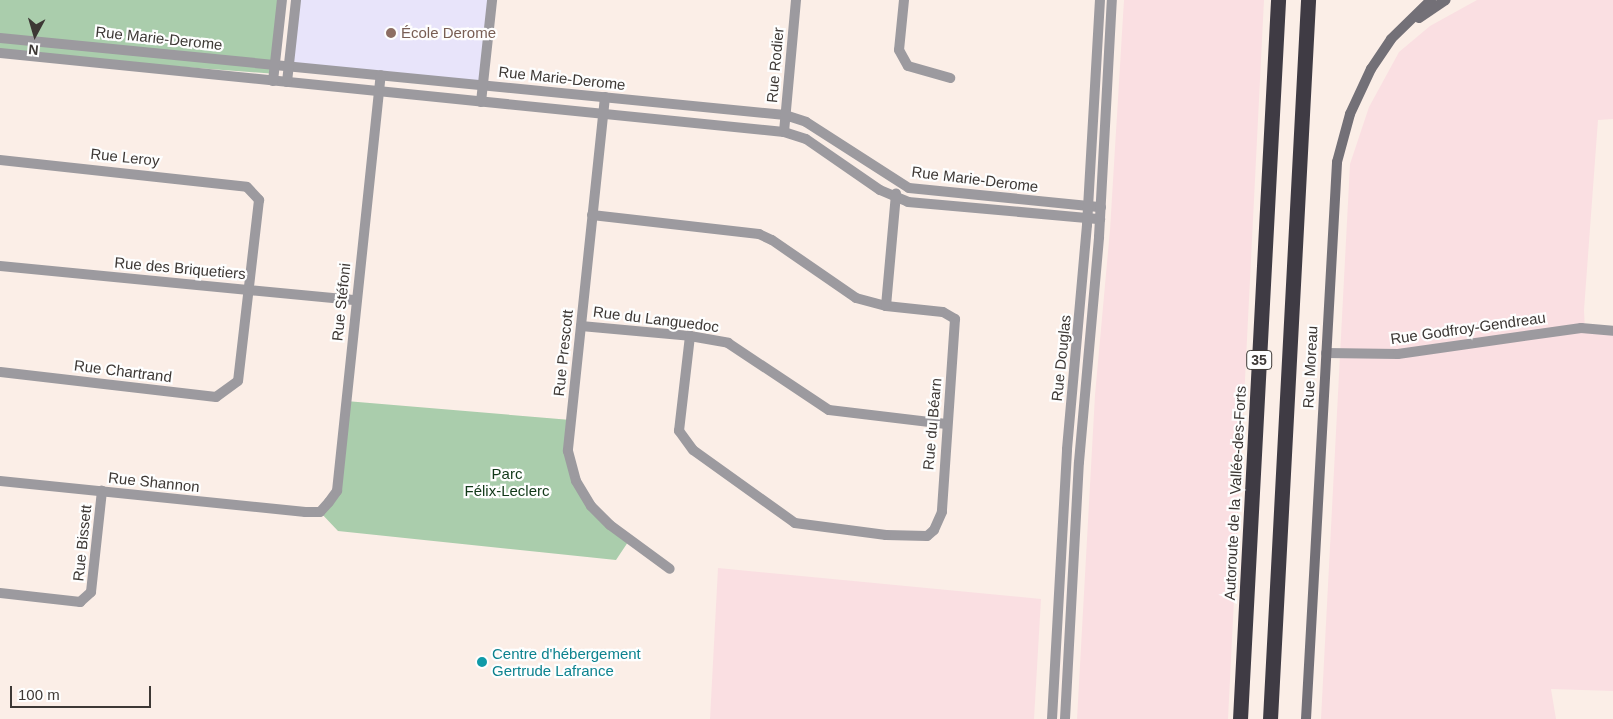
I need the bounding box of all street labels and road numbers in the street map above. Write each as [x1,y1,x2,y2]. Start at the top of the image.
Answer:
street label: Rue Marie-Derome [95,22,223,54]
street label: Rue Rodier [763,26,787,104]
street label: Rue Marie-Derome [498,62,626,94]
street label: Rue Leroy [90,144,160,170]
street label: Rue Marie-Derome [911,162,1039,196]
street label: Rue des Briquetiers [114,253,246,283]
street label: Rue Stéfoni [328,262,354,342]
street label: Rue du Languedoc [592,302,720,336]
street label: Rue Godfroy-Gendreau [1389,308,1547,348]
street label: Rue Prescott [550,309,576,397]
street label: Rue Douglas [1048,314,1074,402]
street label: Rue Moreau [1299,325,1321,409]
road number: 35 [1245,348,1273,372]
street label: Rue Chartrand [73,356,173,386]
street label: Rue du Béarn [919,377,945,471]
street label: Autoroute de la Vallée-des-Forts [1220,385,1250,601]
street label: Rue Shannon [107,468,201,496]
street label: Rue Bissett [69,504,95,582]

